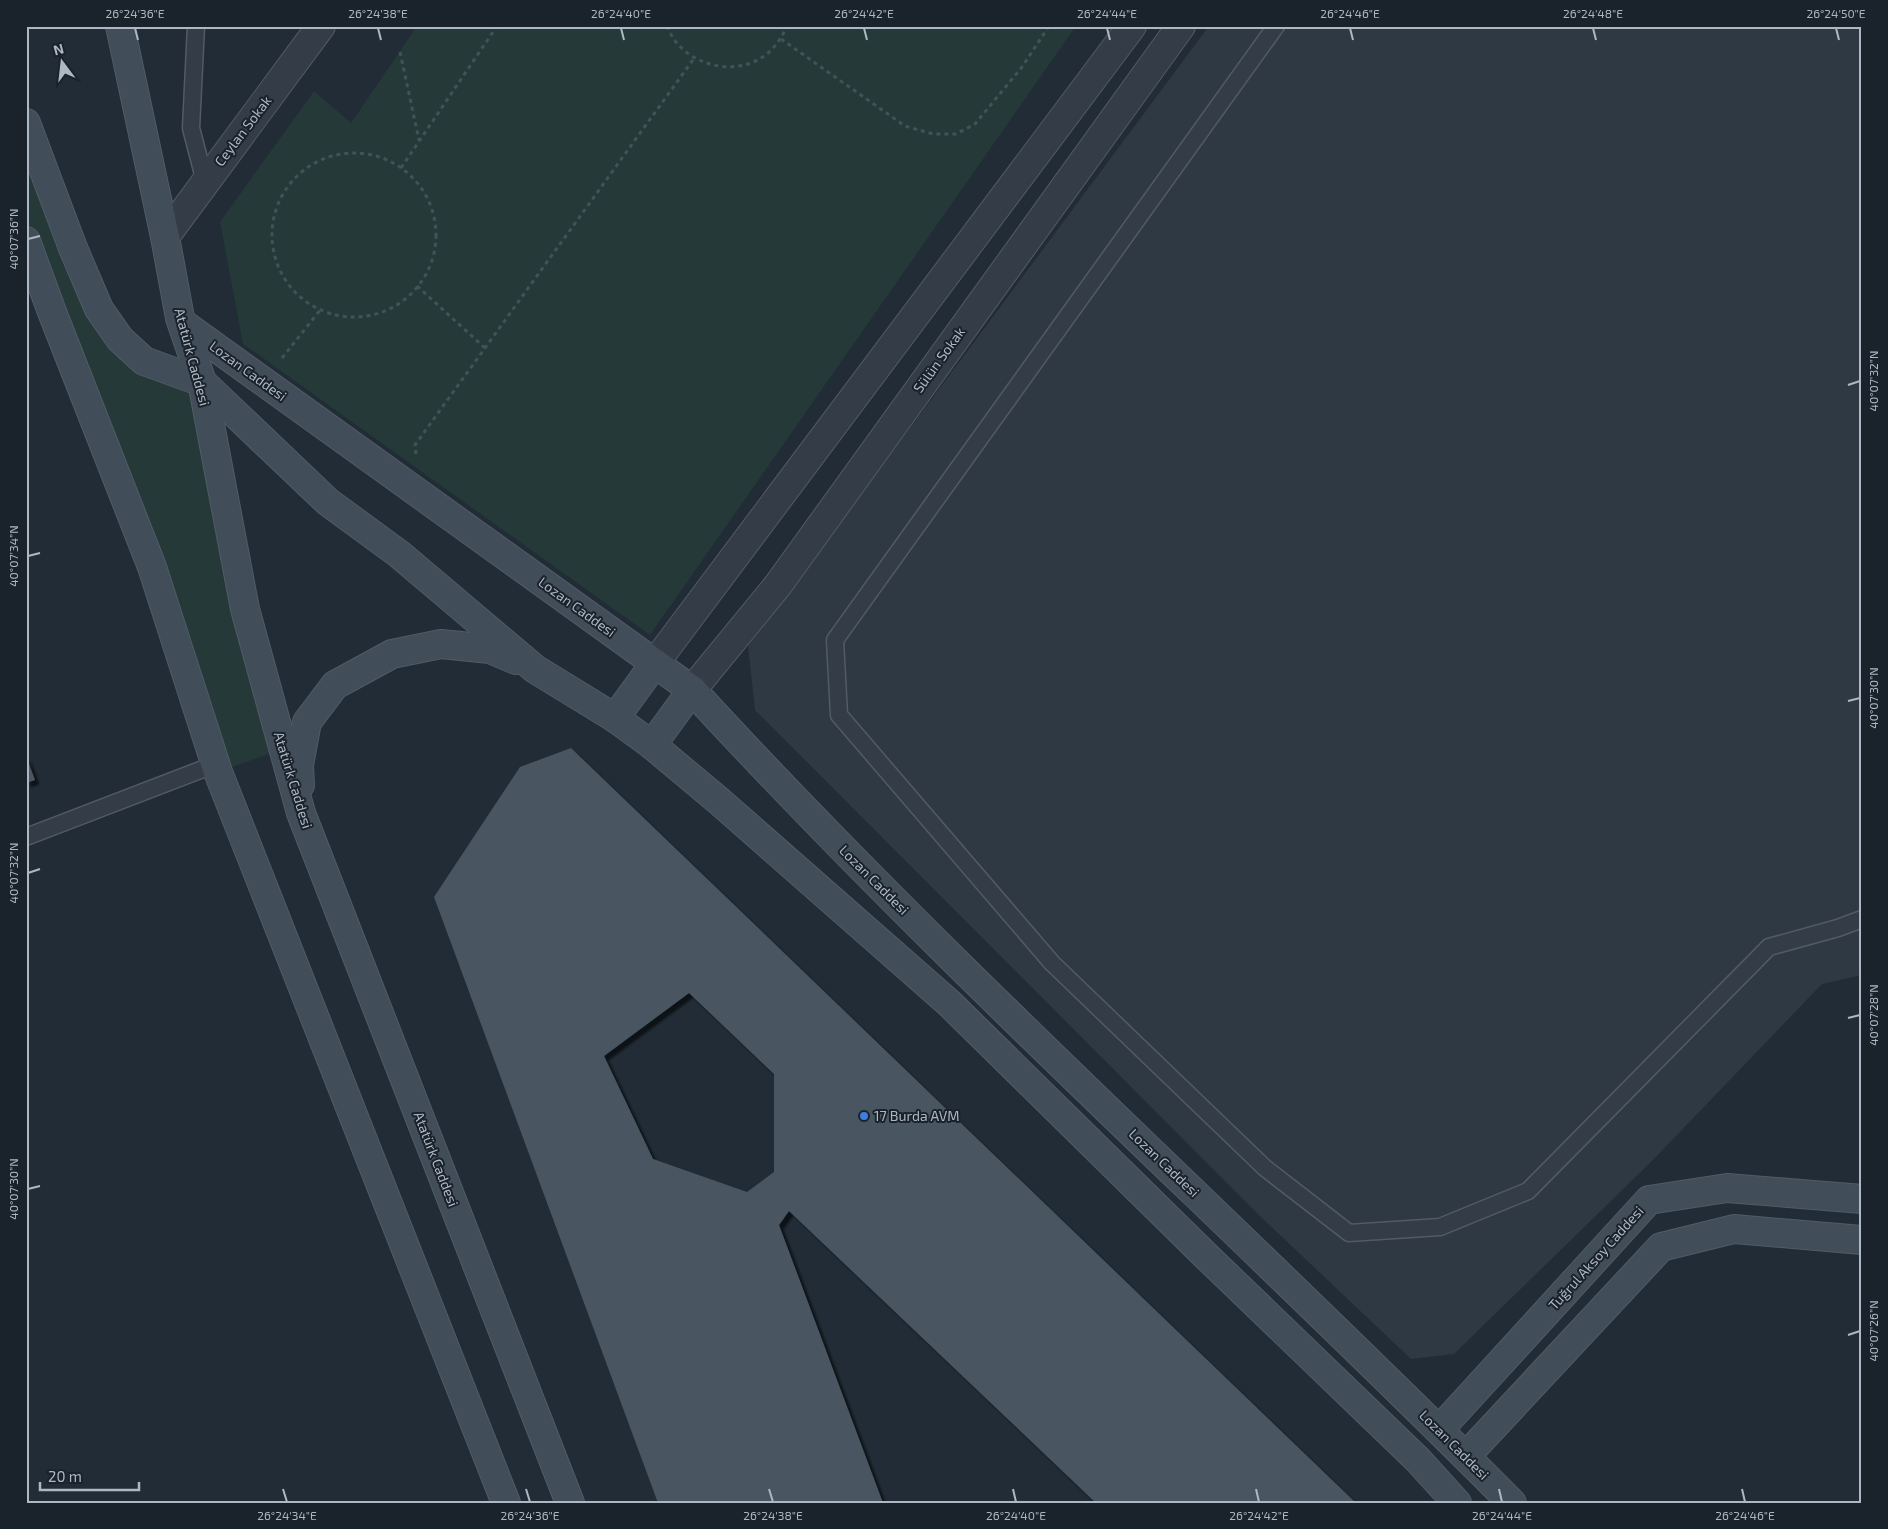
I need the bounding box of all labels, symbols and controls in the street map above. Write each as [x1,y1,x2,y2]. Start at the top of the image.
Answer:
text: 26°24'36"E [105,6,165,20]
text: 26°24'38"E [348,6,408,20]
text: 26°24'40"E [591,6,651,20]
text: 26°24'42"E [834,6,894,20]
text: 26°24'44"E [1077,6,1137,20]
text: 26°24'46"E [1320,6,1380,20]
text: 26°24'48"E [1563,6,1623,20]
text: 26°24'50"E [1806,6,1866,20]
north arrow [38,38,88,88]
text: N [51,39,66,58]
street label: Ceylan Sokak [211,92,275,169]
text: 40°07'36"N [6,208,20,270]
street label: Atatürk Caddesi [171,306,214,408]
street label: Sülün Sokak [909,324,968,396]
street label: Lozan Caddesi [206,337,290,404]
text: 40°07'32"N [1866,351,1880,411]
text: 40°07'34"N [6,525,20,587]
street label: Lozan Caddesi [535,573,619,640]
text: 40°07'30"N [1866,667,1880,729]
street label: Atatürk Caddesi [271,729,316,830]
street label: Lozan Caddesi [836,841,913,918]
text: 40°07'32"N [6,843,20,903]
text: 40°07'28"N [1866,984,1880,1046]
place label: 17 Burda AVM [874,1107,960,1124]
street label: Atatürk Caddesi [411,1109,462,1209]
marker: 17 Burda AVM [858,1110,870,1122]
street label: Lozan Caddesi [1126,1125,1203,1200]
text: 40°07'30"N [6,1158,20,1220]
street label: Tuğrul Aksoy Caddesi [1545,1202,1647,1313]
text: 40°07'26"N [1866,1300,1880,1362]
street label: Lozan Caddesi [1416,1406,1493,1483]
scale bar [40,1459,139,1491]
text: 20 m [48,1467,82,1485]
text: 26°24'34"E [257,1508,317,1522]
text: 26°24'36"E [500,1508,560,1522]
text: 26°24'38"E [743,1508,803,1522]
text: 26°24'40"E [986,1508,1046,1522]
text: 26°24'42"E [1229,1508,1289,1522]
text: 26°24'44"E [1472,1508,1532,1522]
text: 26°24'46"E [1715,1508,1775,1522]

